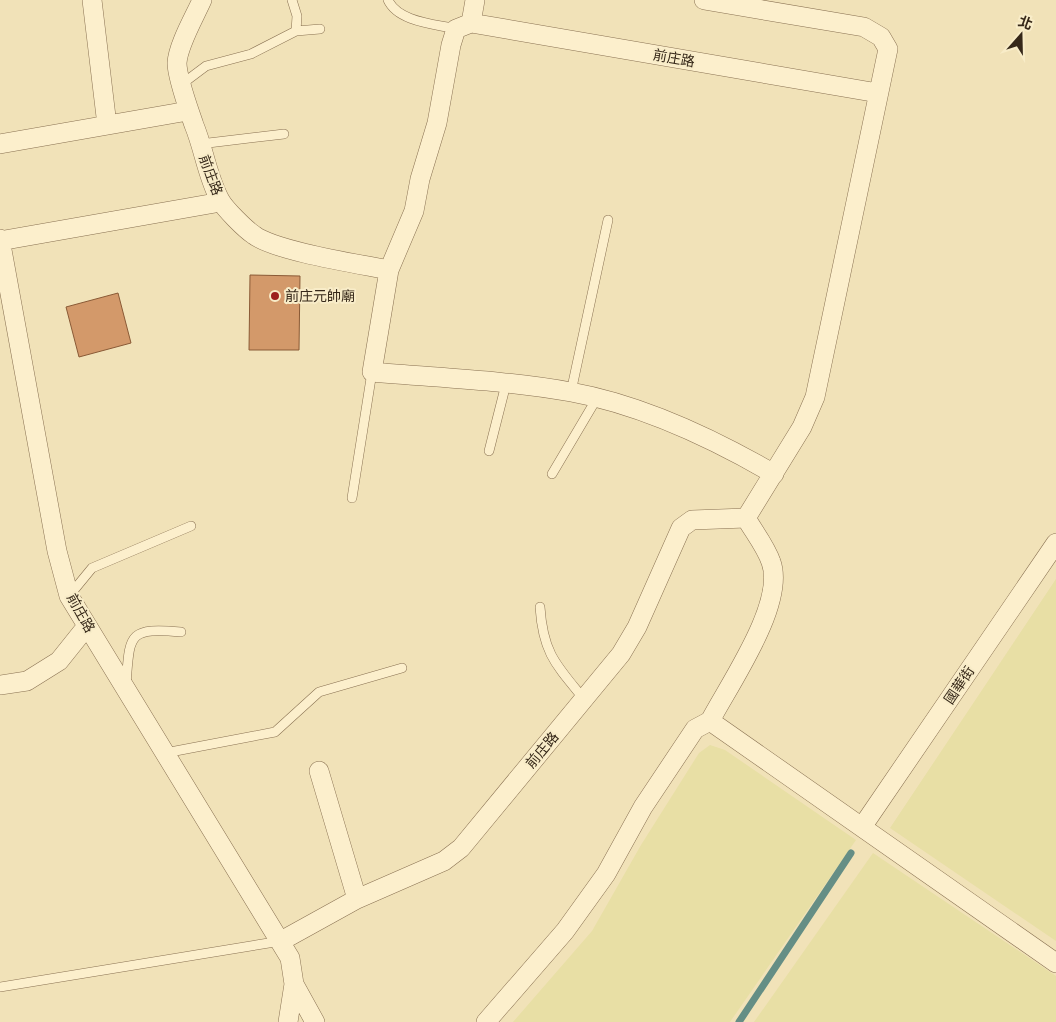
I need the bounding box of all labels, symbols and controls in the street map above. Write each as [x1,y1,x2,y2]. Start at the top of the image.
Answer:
north arrow [996,10,1046,60]
text: 北 [1016,11,1035,34]
street label: 前庄路 [652,45,696,71]
street label: 前庄路 [195,152,228,198]
place label: 前庄元帥廟 [285,286,355,305]
marker: 前庄元帥廟 [269,290,281,302]
street label: 前庄路 [63,590,100,636]
street label: 國華街 [939,662,978,707]
street label: 前庄路 [521,727,562,772]

